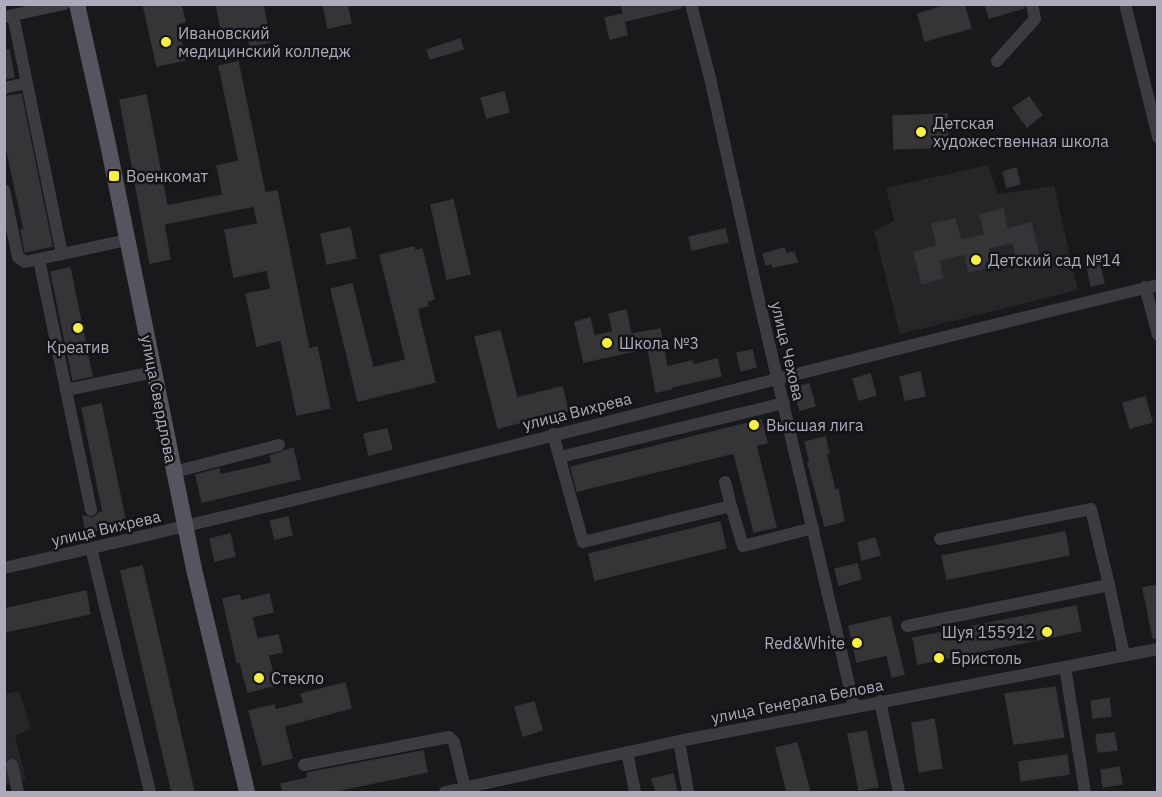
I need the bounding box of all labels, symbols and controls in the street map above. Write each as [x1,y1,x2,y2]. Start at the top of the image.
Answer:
place label: Ивановский медицинский колледж [178,23,351,61]
marker: Ивановский медицинский колледж [159,35,173,49]
place label: Детская художественная школа [933,113,1109,151]
marker: Детская художественная школа [914,125,928,139]
place label: Военкомат [126,166,208,186]
marker: Военкомат [107,169,121,183]
place label: Детский сад №14 [988,250,1121,270]
marker: Детский сад №14 [969,253,983,267]
street label: улица Чехова [767,299,809,403]
marker: Креатив [71,321,85,335]
street label: улица Свердлова [137,333,181,465]
place label: Школа №3 [619,333,699,353]
marker: Школа №3 [600,336,614,350]
place label: Креатив [47,337,109,357]
street label: улица Вихрева [520,388,634,434]
place label: Высшая лига [766,415,864,435]
marker: Высшая лига [747,418,761,432]
street label: улица Вихрева [49,506,163,550]
place label: Шуя 155912 [942,622,1035,642]
marker: Шуя 155912 [1040,625,1054,639]
place label: Red&White [764,633,845,653]
marker: Red&White [850,636,864,650]
place label: Бристоль [951,648,1022,668]
marker: Бристоль [932,651,946,665]
place label: Стекло [271,668,324,688]
marker: Стекло [252,671,266,685]
street label: улица Генерала Белова [709,674,885,728]

